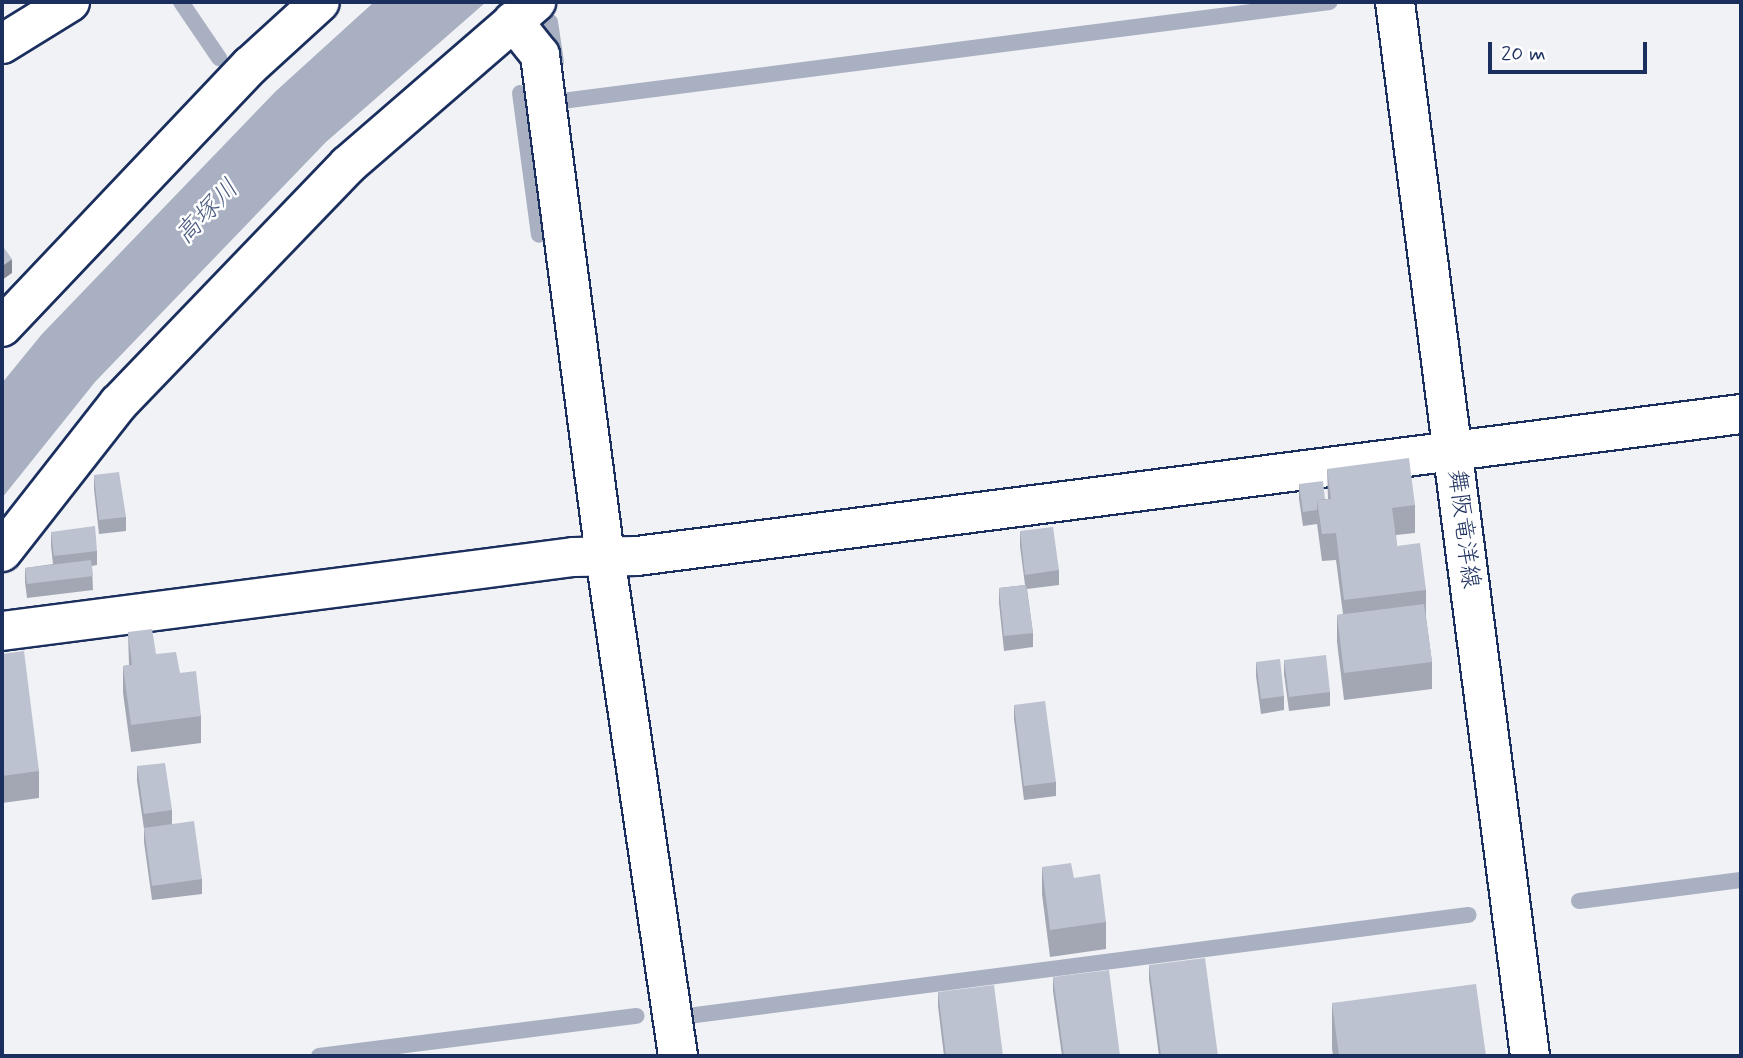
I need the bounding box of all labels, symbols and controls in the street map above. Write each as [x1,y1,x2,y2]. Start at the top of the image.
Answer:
scale bar [1491,28,1650,72]
text: 20 m [1501,40,1546,68]
water label: 高塚川 [170,174,246,252]
street label: 舞阪竜洋線 [1441,468,1485,590]

